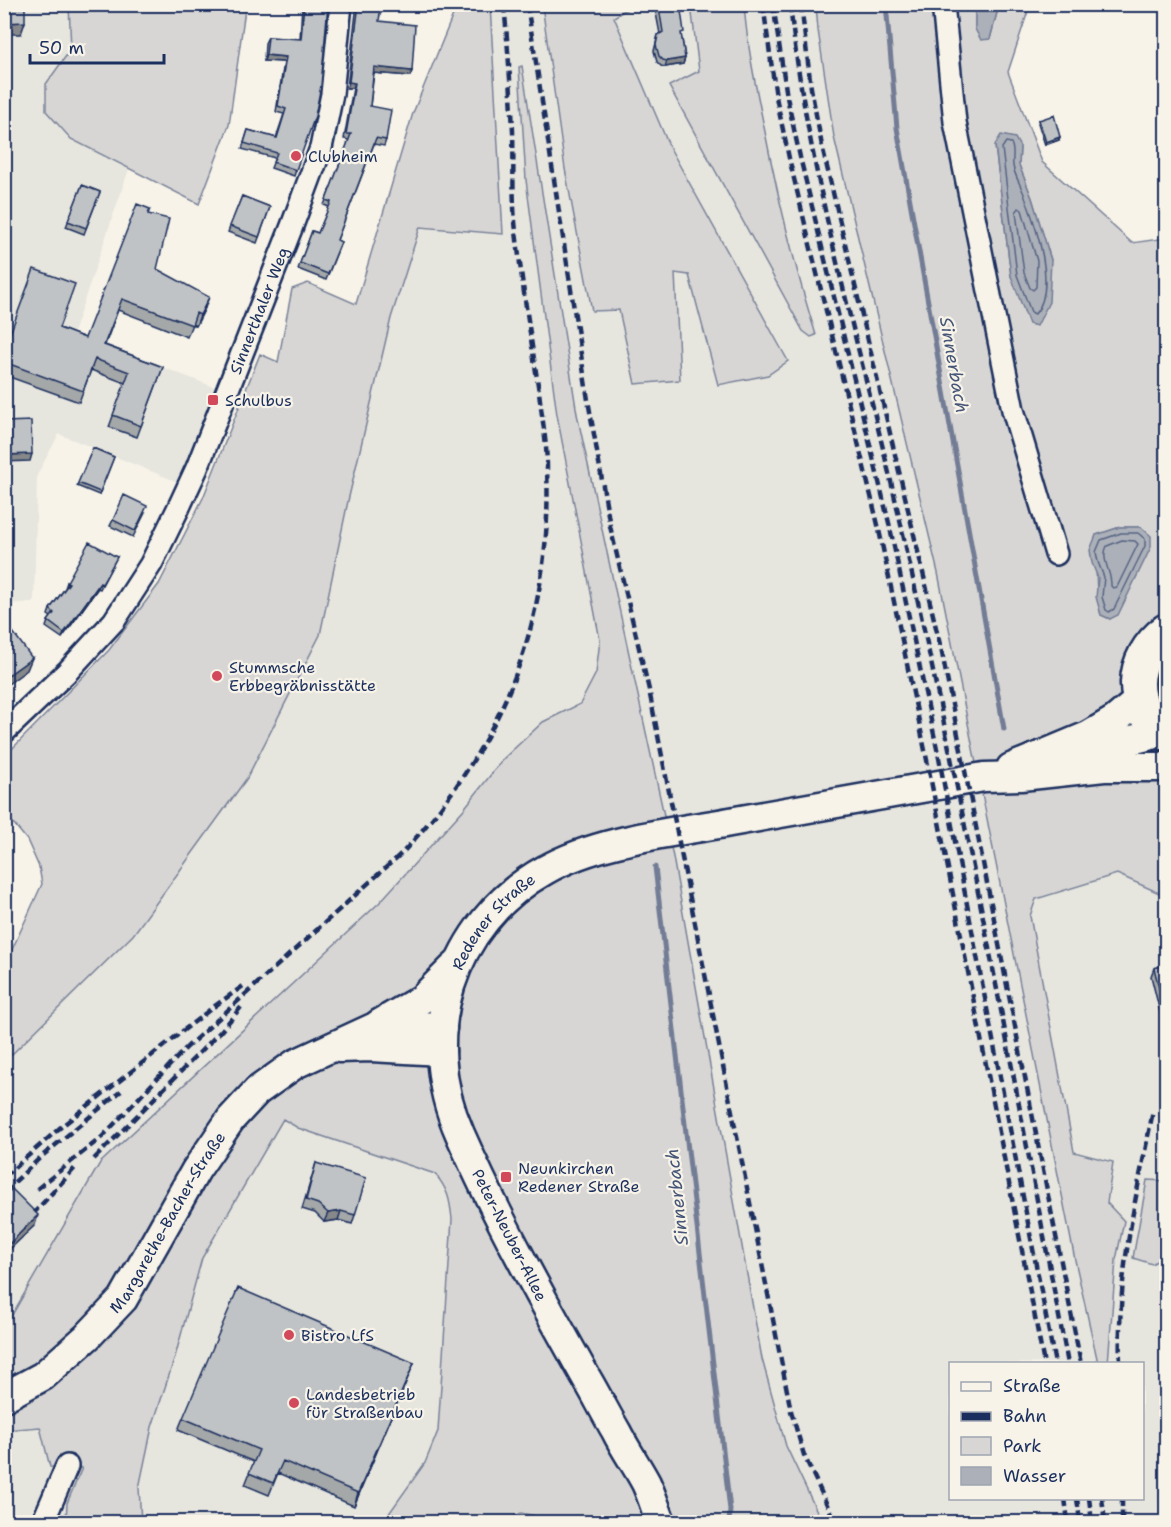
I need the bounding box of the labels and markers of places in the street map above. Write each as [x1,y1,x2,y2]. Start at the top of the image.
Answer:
place label: Clubheim [308,146,378,167]
marker: Clubheim [289,149,303,163]
place label: Schulbus [225,390,292,411]
marker: Schulbus [206,393,220,407]
place label: Stummsche Erbbegräbnisstätte [229,657,376,696]
marker: Stummsche Erbbegräbnisstätte [210,669,224,683]
place label: Neunkirchen Redener Straße [518,1158,640,1197]
marker: Neunkirchen Redener Straße [499,1170,513,1184]
place label: Bistro LfS [301,1325,374,1346]
marker: Bistro LfS [282,1328,296,1342]
place label: Landesbetrieb für Straßenbau [306,1384,423,1423]
marker: Landesbetrieb für Straßenbau [287,1396,301,1410]

